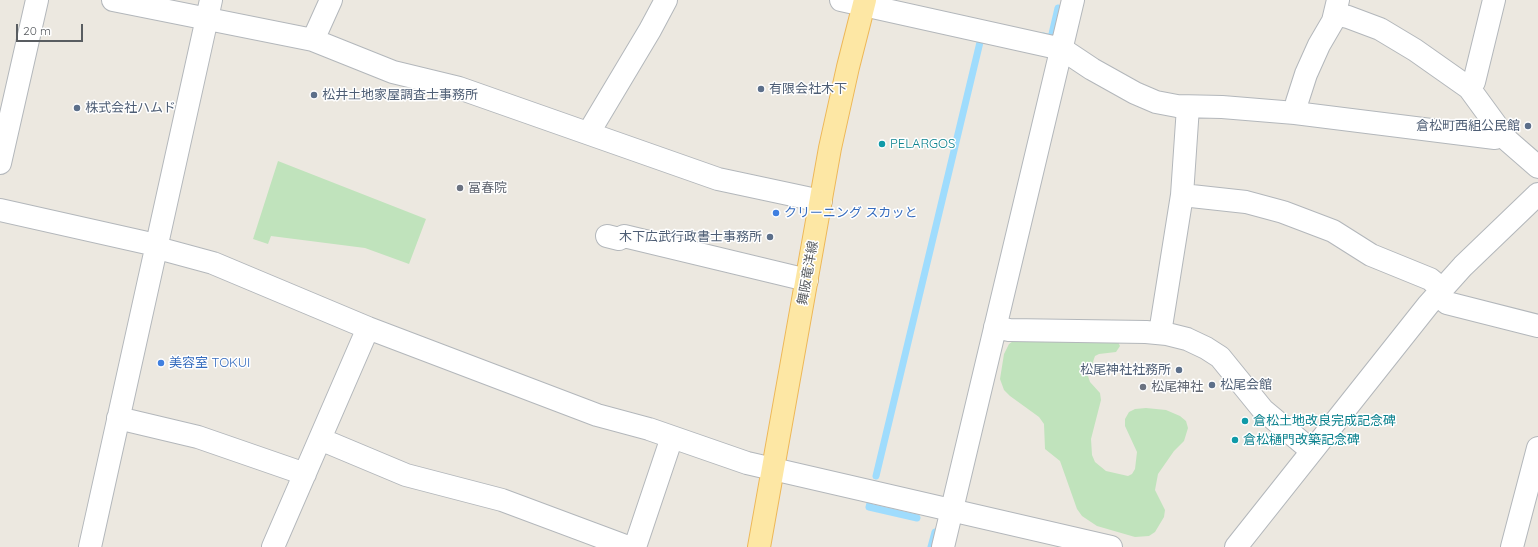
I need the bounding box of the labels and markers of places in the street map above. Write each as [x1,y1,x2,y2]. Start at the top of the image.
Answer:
place label: 有限会社木下 [769,81,847,97]
marker: 有限会社木下 [756,84,766,94]
place label: 松井土地家屋調査士事務所 [322,87,478,103]
marker: 松井土地家屋調査士事務所 [309,90,319,100]
place label: 株式会社ハムド [85,100,176,116]
marker: 株式会社ハムド [72,103,82,113]
place label: 倉松町西組公民館 [1416,118,1520,134]
marker: 倉松町西組公民館 [1523,121,1533,131]
place label: PELARGOS [890,136,955,152]
marker: PELARGOS [877,139,887,149]
place label: 冨春院 [468,180,507,196]
marker: 冨春院 [455,183,465,193]
place label: クリーニング スカッと [784,205,918,221]
marker: クリーニング スカッと [771,208,781,218]
place label: 木下広武行政書士事務所 [619,229,762,245]
marker: 木下広武行政書士事務所 [765,232,775,242]
place label: 美容室 TOKUI [169,355,250,371]
marker: 美容室 TOKUI [156,358,166,368]
place label: 松尾神社社務所 [1080,362,1171,378]
marker: 松尾神社社務所 [1174,365,1184,375]
place label: 松尾会館 [1220,377,1272,393]
place label: 松尾神社 [1151,379,1203,395]
marker: 松尾会館 [1207,380,1217,390]
marker: 松尾神社 [1138,382,1148,392]
place label: 倉松土地改良完成記念碑 [1253,413,1396,429]
marker: 倉松土地改良完成記念碑 [1240,416,1250,426]
place label: 倉松樋門改築記念碑 [1243,432,1360,448]
marker: 倉松樋門改築記念碑 [1230,435,1240,445]

